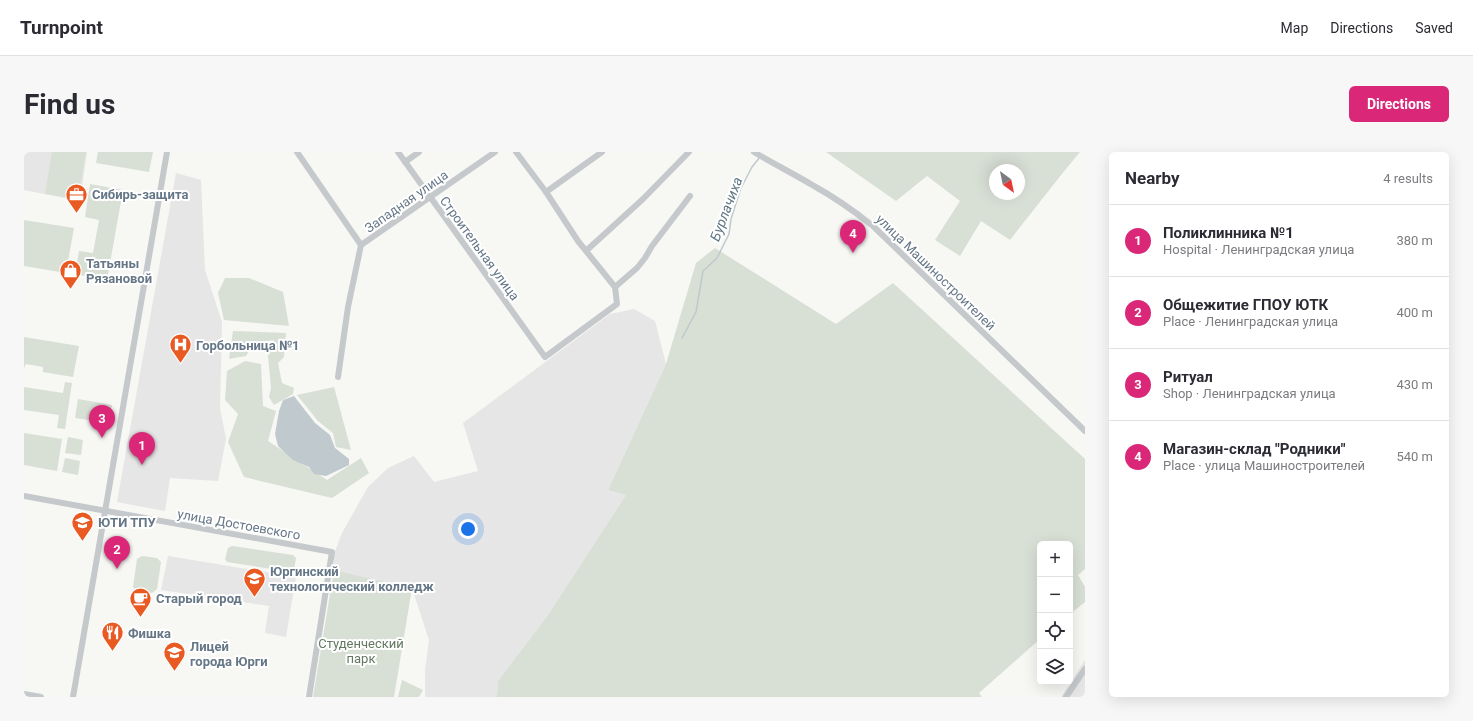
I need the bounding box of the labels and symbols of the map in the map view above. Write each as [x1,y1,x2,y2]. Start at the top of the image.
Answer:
north arrow [989,164,1025,200]
street label: Западная улица [362,167,451,236]
water label: Бурлачиха [706,175,746,243]
office icon: Сибирь-защита [63,181,89,214]
place label: Сибирь-защита [92,187,188,202]
street label: Строительная улица [437,193,522,303]
street label: улица Машиностроителей [873,211,998,333]
pin: 4 [840,220,866,253]
place label: Татьяны Рязановой [86,256,152,286]
shop icon: Татьяны Рязановой [57,257,83,290]
hospital icon: Горбольница №1 [168,332,194,365]
place label: Горбольница №1 [196,338,300,353]
pin: 3 [89,405,115,438]
pin: 1 [129,432,155,465]
street label: улица Достоевского [176,506,302,543]
school or university icon: ЮТИ ТПУ [70,509,96,542]
place label: ЮТИ ТПУ [98,515,156,530]
your location [458,519,478,539]
pin: 2 [104,536,130,569]
place label: Юргинский технологический колледж [270,564,434,594]
school or university icon: Юргинский технологический колледж [241,565,267,598]
cafe icon: Старый город [128,585,154,618]
place label: Старый город [156,591,242,606]
restaurant icon: Фишка [99,620,125,653]
place label: Фишка [128,626,171,641]
park label: Студенческий парк [318,636,404,666]
place label: Лицей города Юрги [190,639,268,669]
school or university icon: Лицей города Юрги [162,640,188,673]

